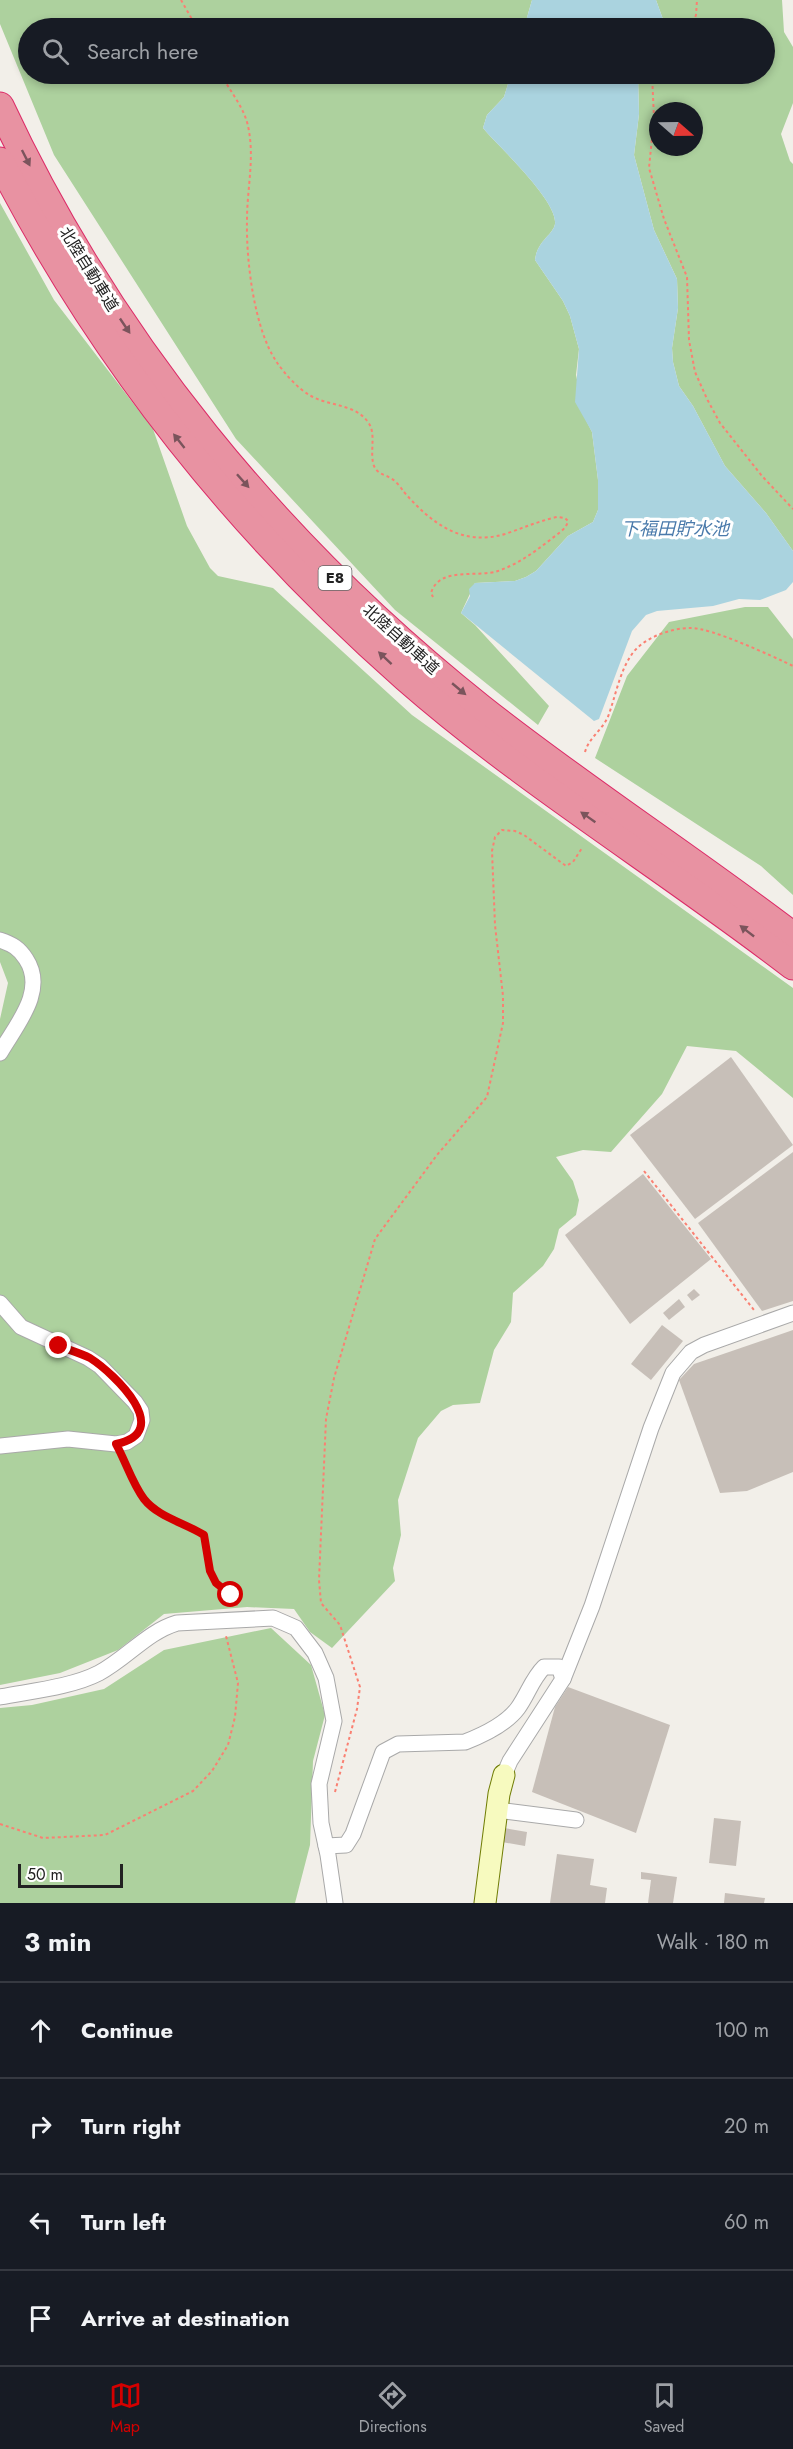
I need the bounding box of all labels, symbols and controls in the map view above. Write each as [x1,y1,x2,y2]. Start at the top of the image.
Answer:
search box [18,18,775,84]
icon: search [39,35,72,68]
text: Search here [87,35,198,67]
north arrow [649,102,703,156]
one-way arrow [21,150,31,167]
street label: 北陸自動車道 [54,222,124,316]
one-way arrow [119,318,131,334]
one-way arrow [172,433,185,449]
one-way arrow [236,473,249,488]
water label: 下福田貯水池 [621,516,731,542]
road number: E8 [318,566,352,590]
street label: 北陸自動車道 [358,598,444,680]
one-way arrow [378,652,393,665]
one-way arrow [451,683,467,696]
one-way arrow [581,811,597,823]
one-way arrow [739,925,754,937]
route end [45,1332,71,1358]
route start [217,1581,243,1607]
scale bar [18,1861,123,1888]
text: 50 m [27,1863,63,1886]
text: 3 min [24,1923,91,1961]
text: Walk · 180 m [657,1928,769,1957]
icon: ahead [24,2014,57,2047]
text: Continue [81,2014,173,2046]
text: 100 m [714,2016,769,2045]
icon: right [24,2110,57,2143]
text: Turn right [81,2110,181,2142]
text: 20 m [724,2112,769,2141]
icon: left [24,2206,57,2239]
text: Turn left [81,2206,166,2238]
text: 60 m [724,2208,769,2237]
icon: arrive [24,2302,57,2335]
text: Arrive at destination [81,2302,290,2334]
tab: Map [109,2379,142,2438]
tab: Directions [359,2379,427,2438]
tab: Saved [644,2379,684,2438]

